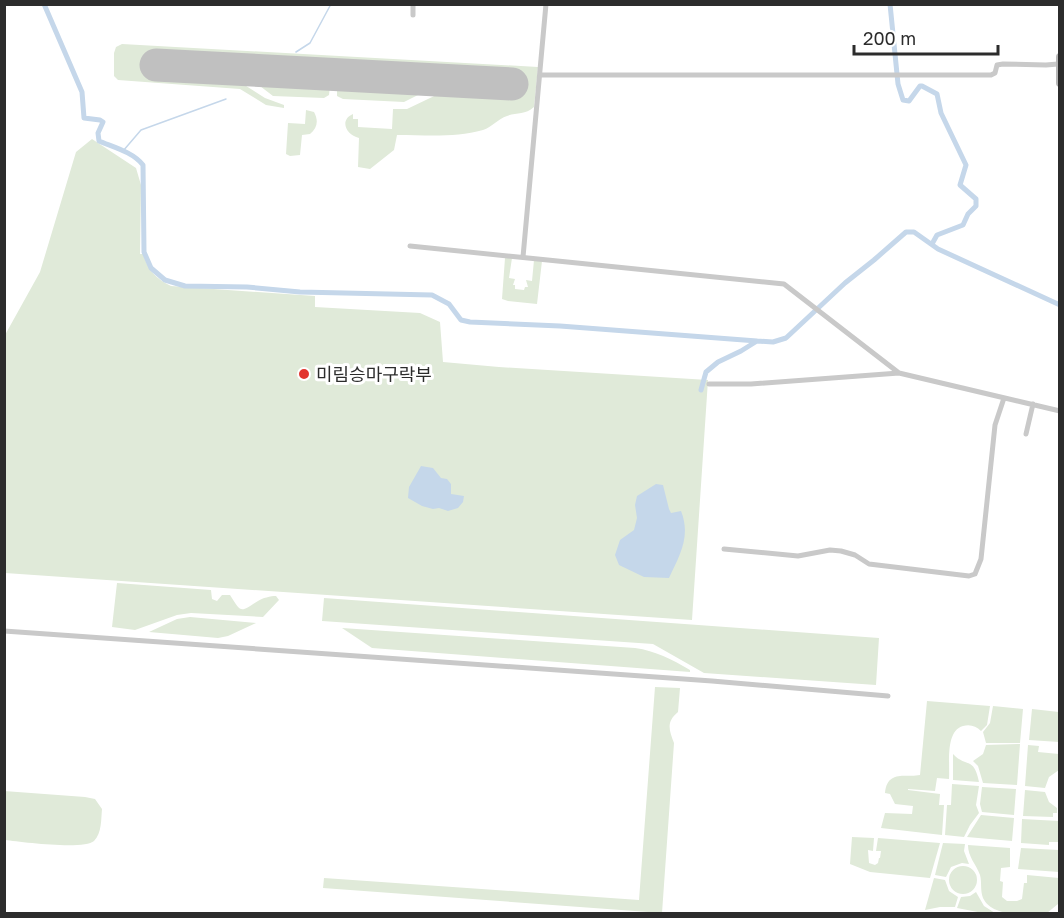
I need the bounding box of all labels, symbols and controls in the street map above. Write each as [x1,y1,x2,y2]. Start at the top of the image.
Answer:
scale bar [854,18,998,56]
text: 200 m [863,27,916,49]
place label: 미림승마구락부 [316,363,432,385]
marker: 미림승마구락부 [297,367,311,381]

